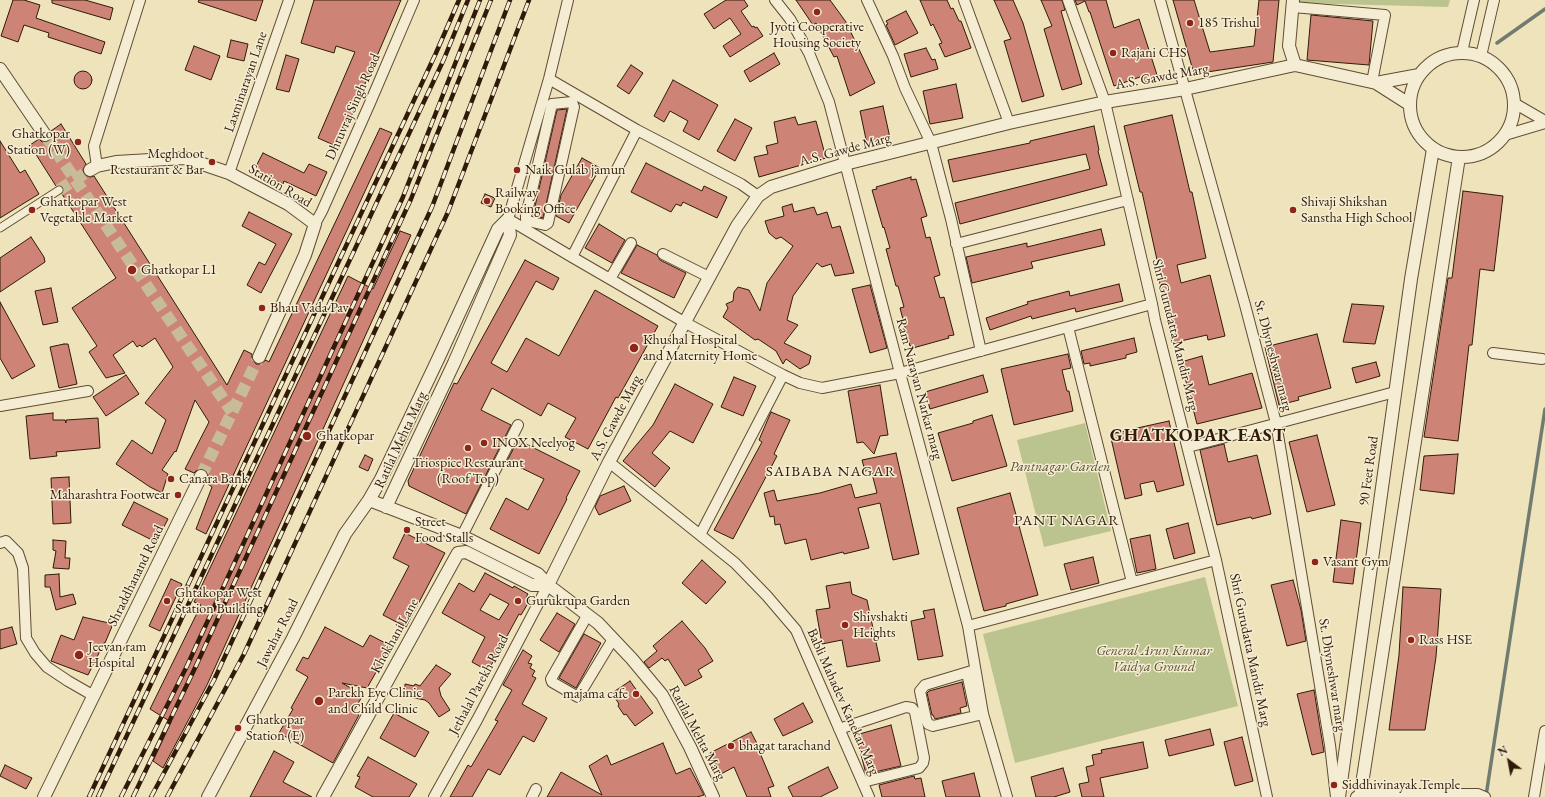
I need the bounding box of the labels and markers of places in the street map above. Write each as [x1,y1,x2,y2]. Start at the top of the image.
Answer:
marker: Jyoti Cooperative Housing Society [812,7,822,17]
place label: 185 Trishul [1198,15,1260,31]
marker: 185 Trishul [1185,18,1195,28]
place label: Jyoti Cooperative Housing Society [770,19,864,52]
place label: Rajani CHS [1121,45,1187,61]
marker: Rajani CHS [1108,48,1118,58]
place label: Ghatkopar Station (W) [7,126,70,158]
marker: Ghatkopar Station (W) [73,137,83,147]
place label: Meghdoot Restaurant & Bar [110,146,204,178]
marker: Meghdoot Restaurant & Bar [207,157,217,167]
place label: Naik Gulab jamun [525,162,625,178]
marker: Naik Gulab jamun [512,165,522,175]
place label: Railway Booking Office [495,185,576,218]
place label: Ghatkopar West Vegetable Market [40,194,133,226]
place label: Shivaji Shikshan Sanstha High School [1301,194,1412,226]
marker: Railway Booking Office [482,196,492,206]
marker: Ghatkopar West Vegetable Market [27,205,37,215]
marker: Shivaji Shikshan Sanstha High School [1288,205,1298,215]
place label: Ghatkopar L1 [141,262,217,278]
marker: Ghatkopar L1 [126,264,138,276]
place label: Bhau Vada Pav [270,300,349,316]
marker: Bhau Vada Pav [257,303,267,313]
place label: Khushal Hospital and Maternity Home [643,332,757,364]
marker: Khushal Hospital and Maternity Home [628,342,640,354]
place label: Ghatkopar [316,428,374,444]
marker: Ghatkopar [301,430,313,442]
place label: INOX Neelyog [492,435,575,451]
marker: INOX Neelyog [479,438,489,448]
marker: Triospice Restaurant (Roof Top) [463,443,473,453]
place label: Triospice Restaurant (Roof Top) [412,455,524,488]
place label: Canara Bank [179,471,248,487]
marker: Canara Bank [166,474,176,484]
place label: Maharashtra Footwear [50,487,170,503]
marker: Maharashtra Footwear [173,490,183,500]
place label: Street Food Stalls [415,514,473,546]
marker: Street Food Stalls [402,525,412,535]
place label: Vasant Gym [1323,554,1389,570]
marker: Vasant Gym [1310,557,1320,567]
place label: Ghtakopar West Station Building [175,585,263,618]
place label: Gurukrupa Garden [526,593,630,609]
marker: Ghtakopar West Station Building [162,596,172,606]
marker: Gurukrupa Garden [513,596,523,606]
place label: Shivshakti Heights [853,609,908,642]
marker: Shivshakti Heights [840,620,850,630]
place label: Rass HSE [1419,632,1472,648]
marker: Rass HSE [1406,635,1416,645]
place label: Jeevan ram Hospital [88,639,146,672]
marker: Jeevan ram Hospital [73,649,85,661]
place label: Parekh Eye Clinic and Child Clinic [328,685,422,718]
place label: majama cafe [563,686,628,702]
marker: majama cafe [631,689,641,699]
marker: Parekh Eye Clinic and Child Clinic [313,695,325,707]
place label: Ghatkopar Station (E) [246,712,304,744]
marker: Ghatkopar Station (E) [233,723,243,733]
place label: bhagat tarachand [739,738,831,754]
marker: bhagat tarachand [726,741,736,751]
place label: Siddhivinayak Temple [1342,777,1460,793]
marker: Siddhivinayak Temple [1329,780,1339,790]

